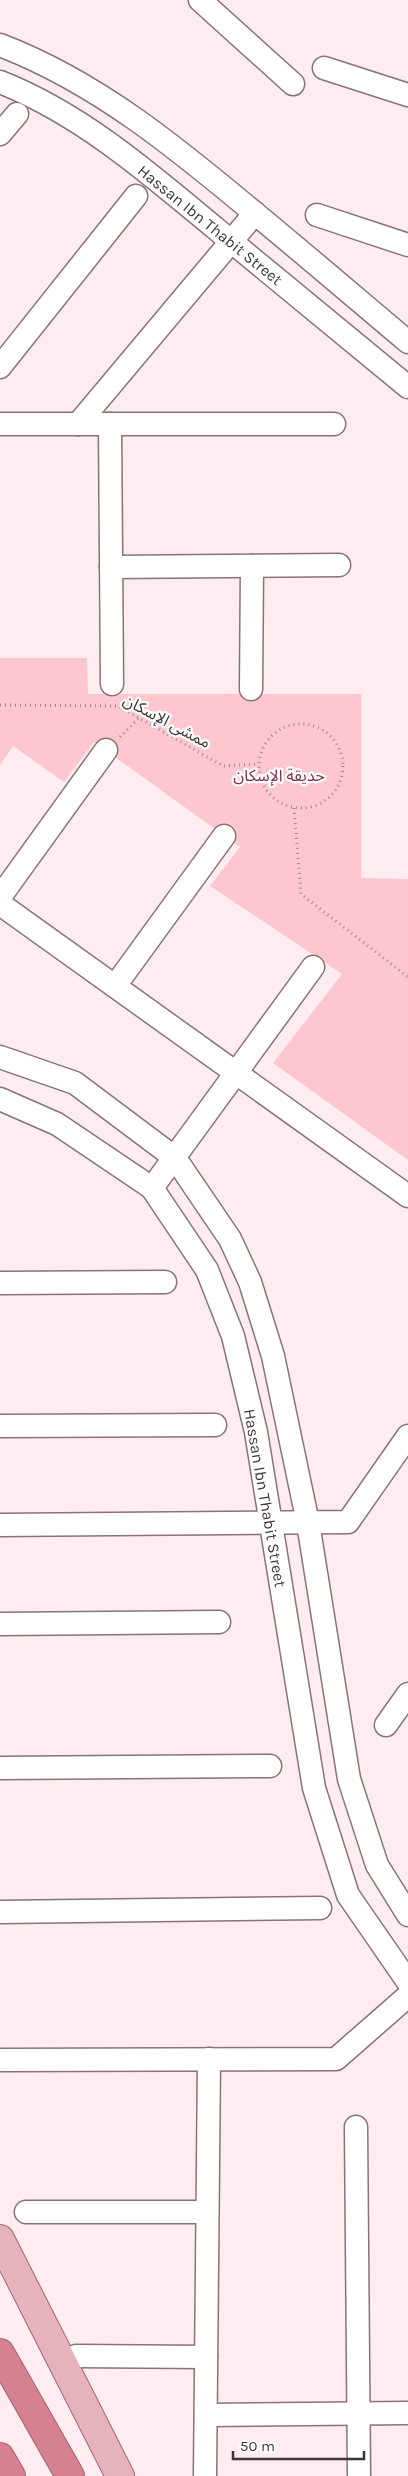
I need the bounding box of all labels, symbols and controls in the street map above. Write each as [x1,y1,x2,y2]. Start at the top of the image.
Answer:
street label: Hassan Ibn Thabit Street [134,161,286,289]
street label: ممشى الإسكان [120,690,214,753]
park label: حديقة الإسكان [233,766,325,786]
street label: Hassan Ibn Thabit Street [240,1407,290,1589]
scale bar [233,2428,364,2460]
text: 50 m [240,2437,275,2455]

